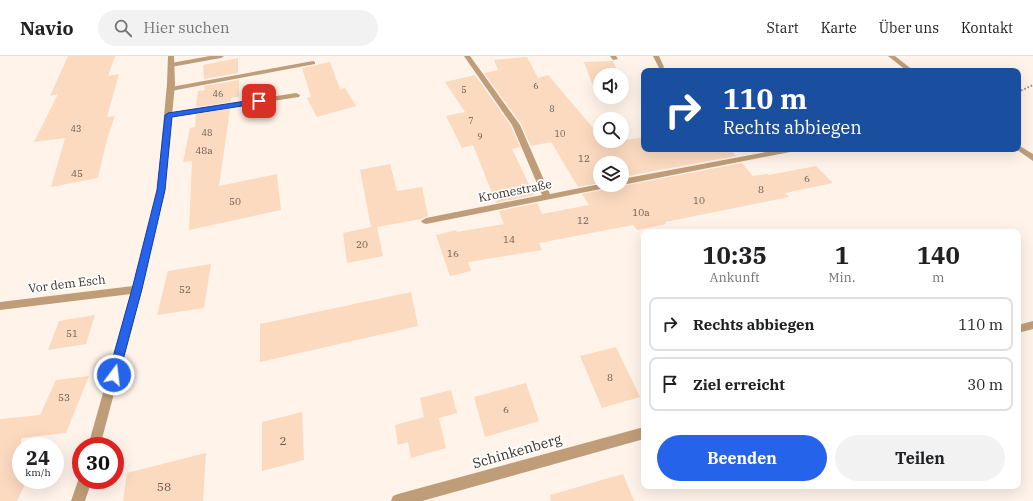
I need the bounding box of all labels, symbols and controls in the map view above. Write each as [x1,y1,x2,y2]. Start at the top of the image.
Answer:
search box [98,10,378,46]
text: Navio [20,16,74,40]
icon: search [112,17,134,39]
text: Hier suchen [144,18,230,37]
text: Start [767,19,799,37]
text: Karte [821,19,857,37]
text: Über uns [879,19,939,37]
text: Kontakt [961,19,1013,37]
map controls [593,68,629,192]
button: sound [593,68,629,104]
house number: 6 [533,80,539,91]
text: 110 m [723,80,807,117]
pin [242,84,276,118]
house number: 5 [461,84,467,95]
icon: right [657,84,709,136]
house number: 46 [213,88,223,99]
icon: arrive [248,90,270,112]
house number: 8 [549,103,555,114]
button: search [593,112,629,148]
house number: 7 [468,115,474,126]
text: Rechts abbiegen [723,116,862,139]
house number: 43 [71,123,81,134]
house number: 48 [202,127,212,138]
house number: 10 [555,128,565,139]
house number: 9 [477,131,483,142]
house number: 48a [195,144,213,157]
house number: 12 [578,152,590,165]
button: layers [593,156,629,192]
house number: 45 [71,167,83,180]
house number: 6 [804,172,810,185]
street label: Kromestraße [477,176,553,205]
house number: 8 [758,183,764,196]
house number: 10 [693,194,705,207]
house number: 50 [229,195,241,208]
house number: 10a [632,206,650,219]
house number: 12 [577,214,589,227]
house number: 14 [503,233,515,246]
house number: 20 [356,238,368,251]
text: 10:35 [702,239,767,271]
text: 1 [835,239,849,271]
text: 140 [917,239,960,271]
house number: 16 [447,247,459,260]
text: Ankunft [710,269,760,286]
text: Min. [828,269,856,286]
text: m [932,269,944,286]
street label: Vor dem Esch [28,271,107,296]
house number: 52 [179,283,191,296]
icon: right [659,313,681,335]
text: Rechts abbiegen [693,315,814,334]
text: 110 m [958,315,1003,334]
house number: 51 [66,327,78,340]
position arrow [93,354,135,396]
house number: 8 [607,371,613,384]
icon: arrive [659,373,681,395]
text: Ziel erreicht [693,375,785,394]
text: 30 m [967,375,1003,394]
house number: 53 [58,391,70,404]
house number: 6 [503,403,509,416]
street label: Schinkenberg [470,430,564,472]
house number: 2 [279,433,287,448]
button: Beenden [657,435,827,481]
button: Teilen [835,435,1005,481]
speed limit sign: 30 [72,437,124,489]
text: 24 [26,444,50,471]
text: km/h [25,466,51,479]
house number: 58 [157,479,171,494]

